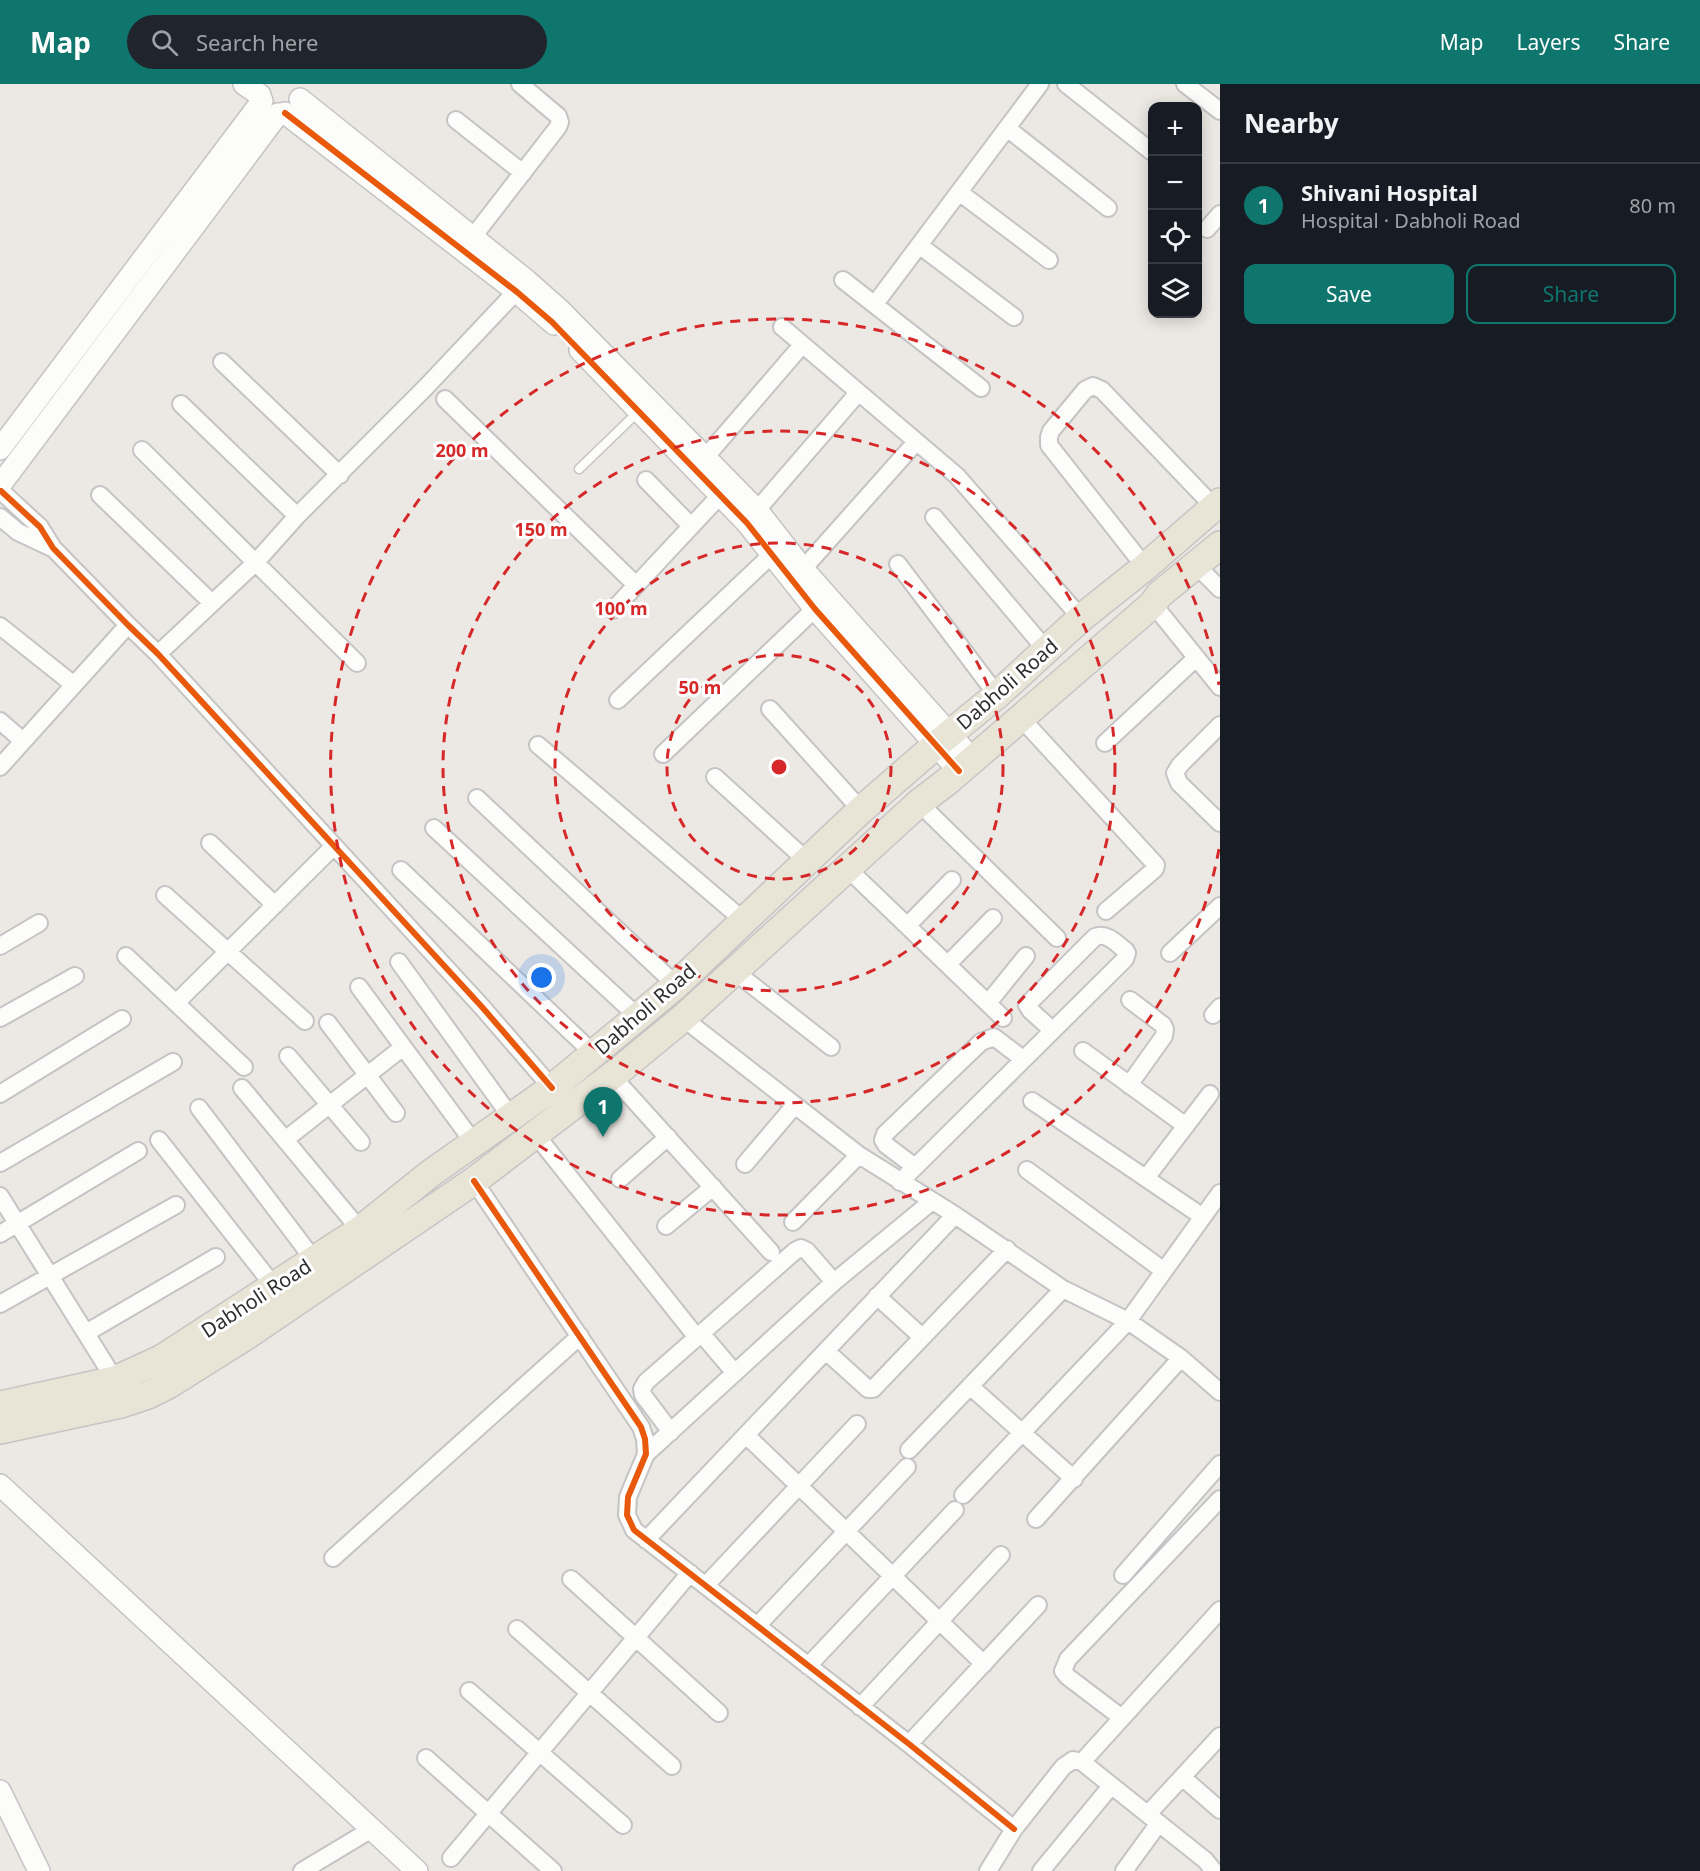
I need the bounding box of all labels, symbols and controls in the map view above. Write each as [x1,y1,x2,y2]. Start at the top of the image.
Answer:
search box [127,15,547,69]
text: Map [30,23,91,61]
icon: search [148,26,181,59]
text: Search here [196,27,318,57]
text: Map [1440,28,1484,56]
text: Layers [1517,28,1581,56]
text: Share [1614,28,1670,56]
map controls [1148,102,1202,318]
button: + [1148,102,1202,156]
text: Nearby [1244,105,1339,141]
button: − [1148,156,1202,210]
text: Shivani Hospital [1301,177,1478,207]
text: 1 [1258,192,1269,219]
text: 80 m [1629,192,1676,219]
text: Hospital · Dabholi Road [1301,207,1520,234]
button: locate [1148,210,1202,264]
button: layers [1148,264,1202,318]
button: Save [1244,264,1454,324]
button: Share [1466,264,1676,324]
text: 200 m [435,438,489,462]
text: 150 m [514,517,568,541]
text: 100 m [594,596,648,620]
street label: Dabholi Road [951,632,1063,736]
text: 50 m [679,675,721,699]
centre of rings [769,757,789,777]
street label: Dabholi Road [589,957,701,1061]
your location [527,963,556,992]
pin: 1 [584,1088,622,1137]
street label: Dabholi Road [196,1252,316,1344]

